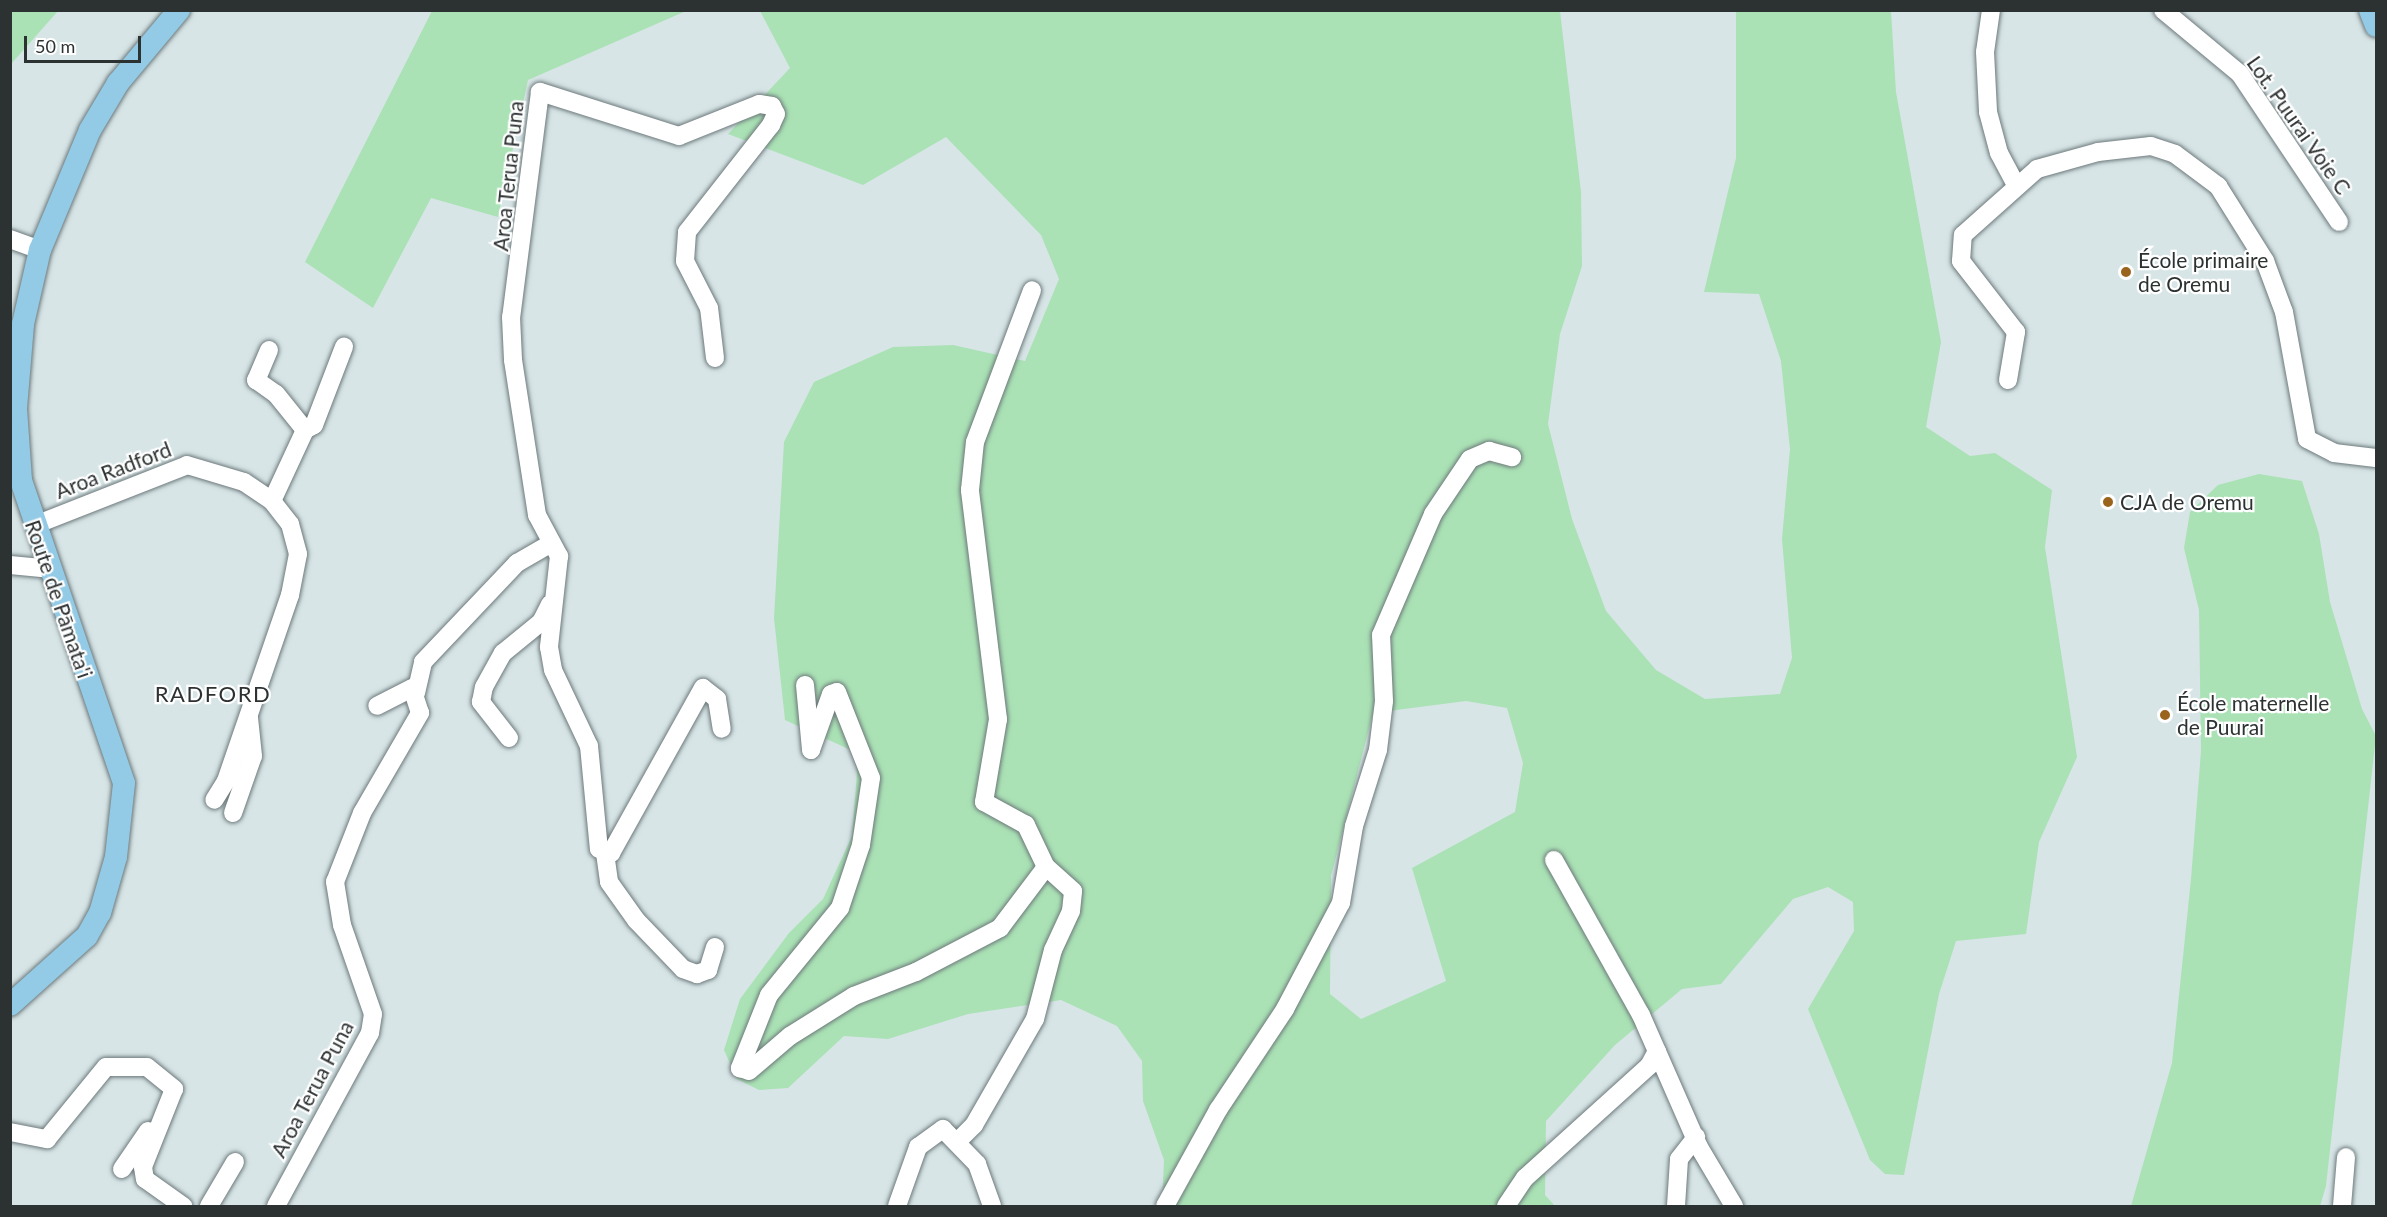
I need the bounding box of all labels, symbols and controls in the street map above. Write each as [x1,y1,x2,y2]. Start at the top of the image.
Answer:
scale bar [27,24,144,62]
text: 50 m [35,35,75,57]
street label: Lot. Puurai Voie C [2242,51,2356,199]
street label: Aroa Terua Puna [488,99,528,253]
place label: École primaire de Oremu [2138,247,2268,297]
marker: École primaire de Oremu [2119,265,2133,279]
street label: Aroa Radford [51,436,175,504]
place label: CJA de Oremu [2120,489,2254,515]
marker: CJA de Oremu [2101,495,2115,509]
street label: Route de Pāmata'i [20,517,98,681]
district label: RADFORD [155,681,271,707]
place label: École maternelle de Puurai [2177,690,2329,740]
marker: École maternelle de Puurai [2158,708,2172,722]
street label: Aroa Terua Puna [265,1016,359,1162]

